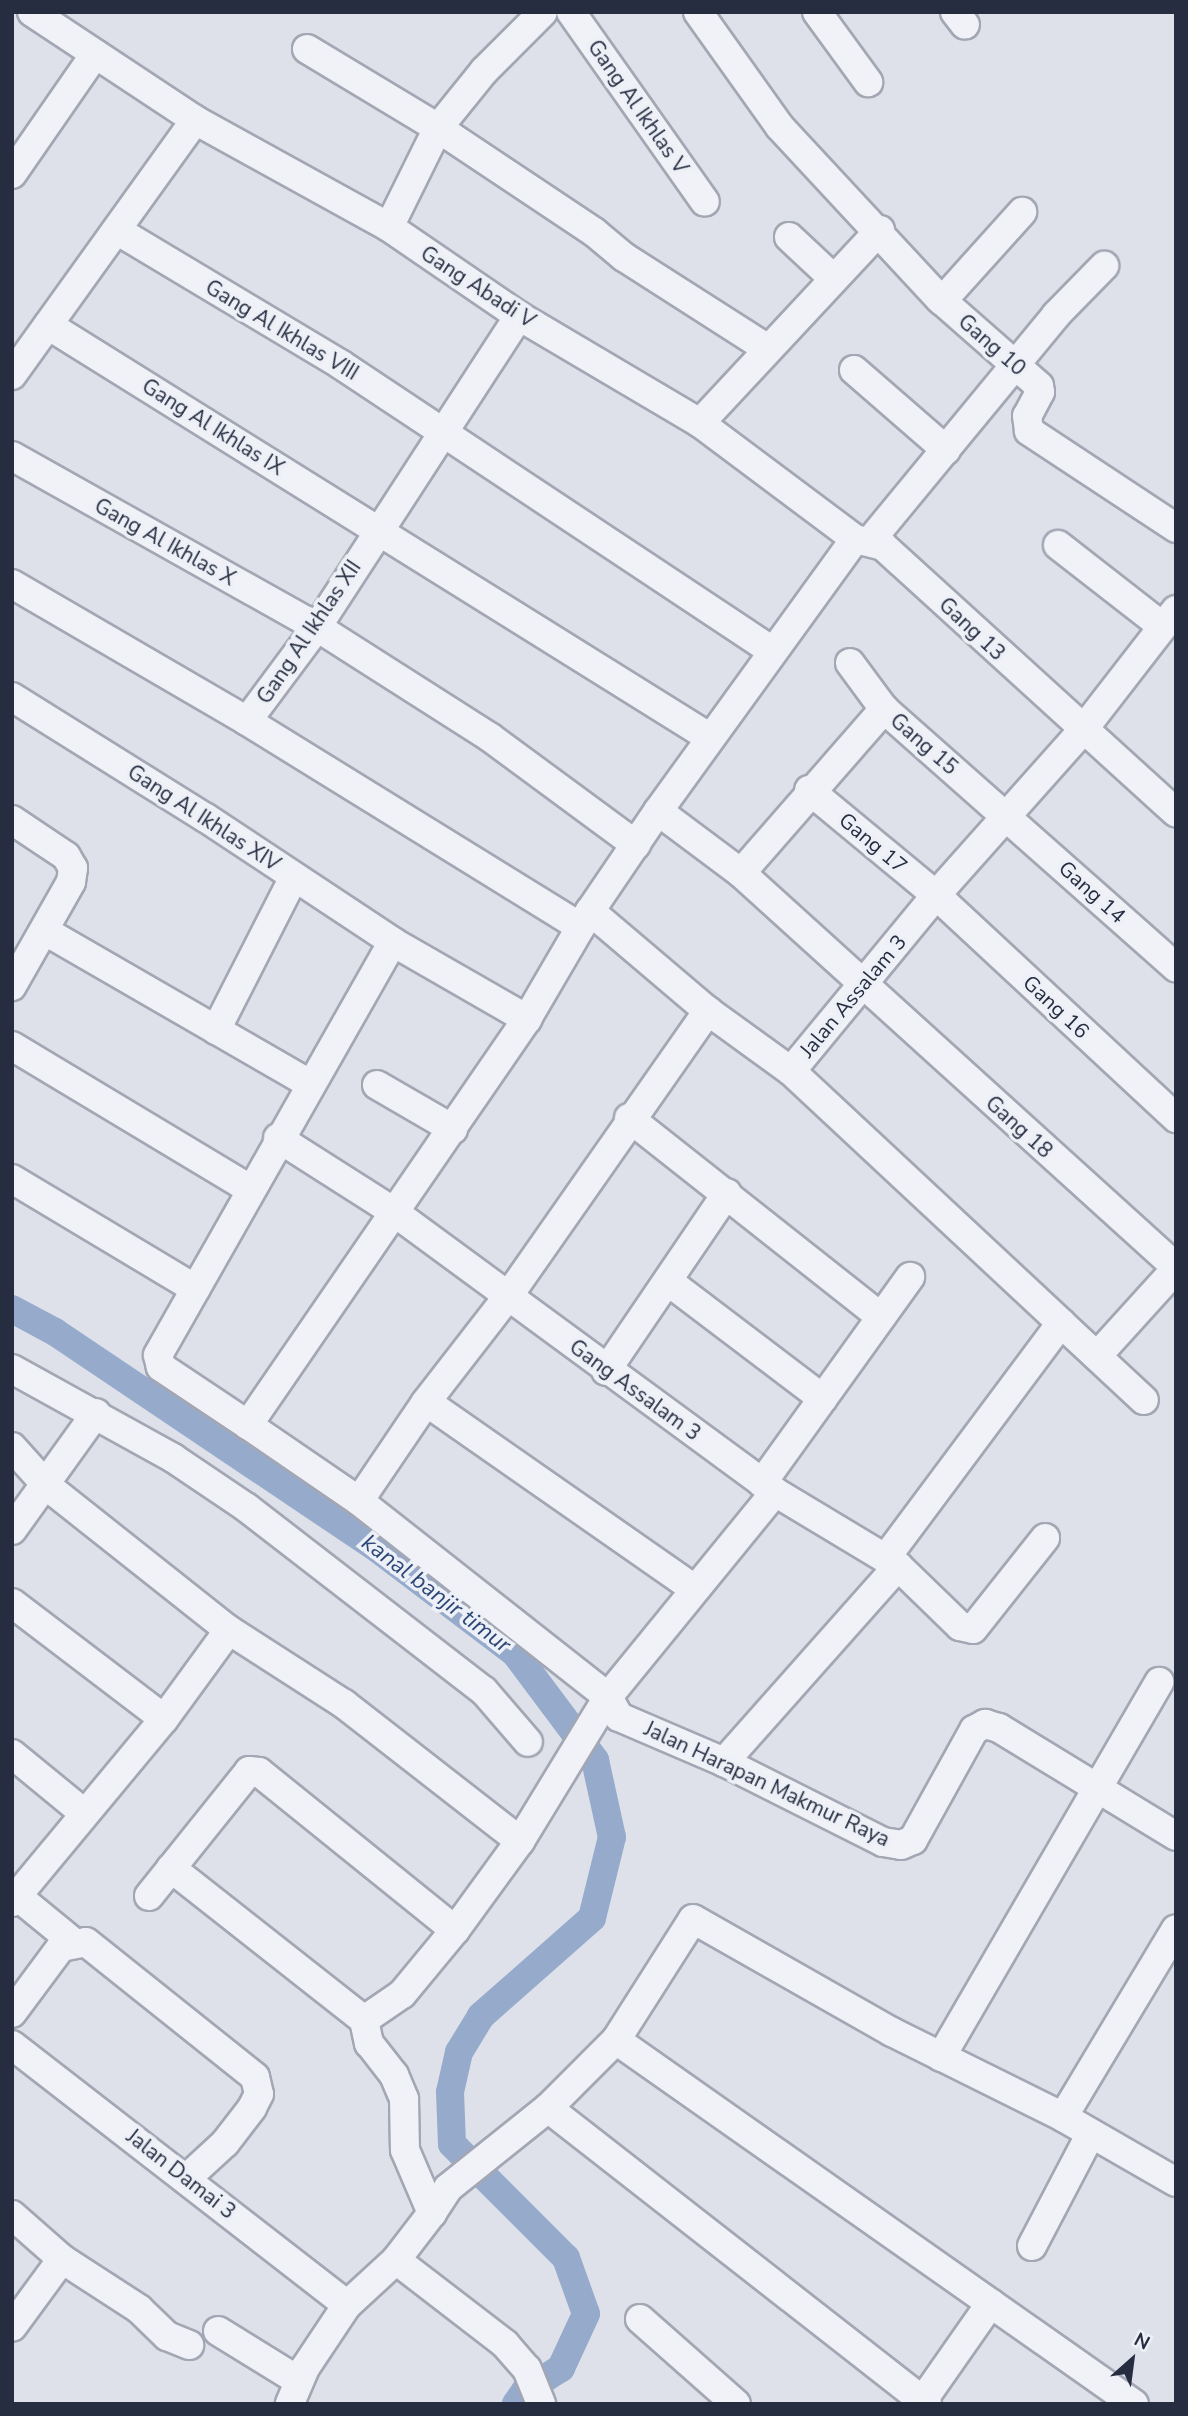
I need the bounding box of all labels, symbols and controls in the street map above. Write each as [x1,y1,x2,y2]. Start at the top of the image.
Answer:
street label: Gang Al Ikhlas V [582,35,694,179]
street label: Gang Abadi V [416,241,540,333]
street label: Gang Al Ikhlas VIII [201,274,363,386]
street label: Gang 10 [953,309,1031,381]
street label: Gang Al Ikhlas IX [137,373,289,481]
street label: Gang Al Ikhlas X [90,493,240,591]
street label: Gang Al Ikhlas XII [252,555,366,709]
street label: Gang 13 [934,592,1010,666]
street label: Gang 15 [885,708,963,780]
street label: Gang Al Ikhlas XIV [123,759,285,877]
street label: Gang 17 [834,807,912,879]
street label: Gang 14 [1053,855,1131,929]
street label: Jalan Assalam 3 [794,930,912,1062]
street label: Gang 16 [1018,970,1094,1044]
street label: Gang 18 [980,1090,1058,1164]
street label: Gang Assalam 3 [565,1334,705,1446]
water label: kanal banjir timur [356,1529,516,1659]
street label: Jalan Harapan Makmur Raya [640,1716,894,1852]
street label: Jalan Damai 3 [122,2124,240,2224]
north arrow [1097,2325,1167,2395]
text: N [1129,2327,1154,2356]

